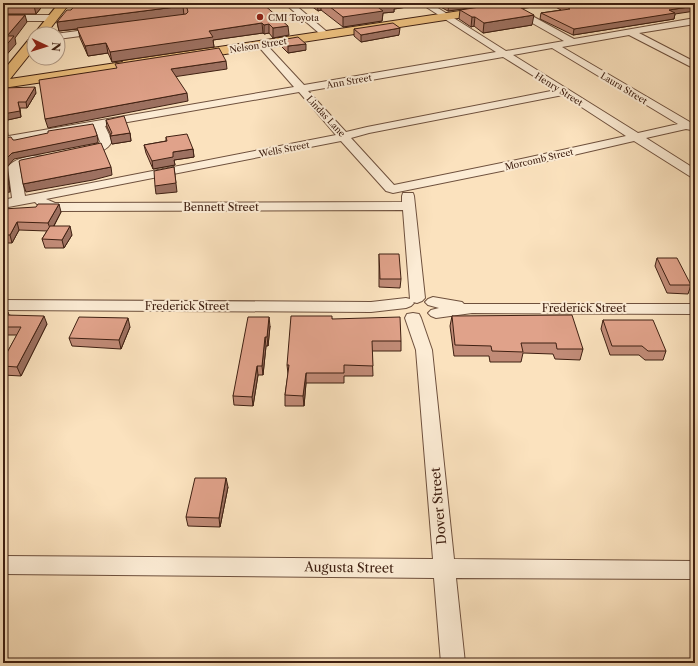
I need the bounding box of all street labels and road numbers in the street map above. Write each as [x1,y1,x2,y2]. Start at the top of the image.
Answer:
street label: Nelson Street [229,35,288,55]
street label: Henry Street [533,70,586,109]
street label: Laura Street [599,70,650,107]
street label: Ann Street [324,71,373,91]
street label: Lindas Lane [304,93,348,139]
street label: Wells Street [257,139,311,159]
street label: Morcomb Street [504,146,575,172]
street label: Bennett Street [183,200,259,214]
street label: Frederick Street [145,299,229,313]
street label: Frederick Street [542,301,626,315]
street label: Dover Street [427,466,449,545]
street label: Augusta Street [303,558,394,576]

